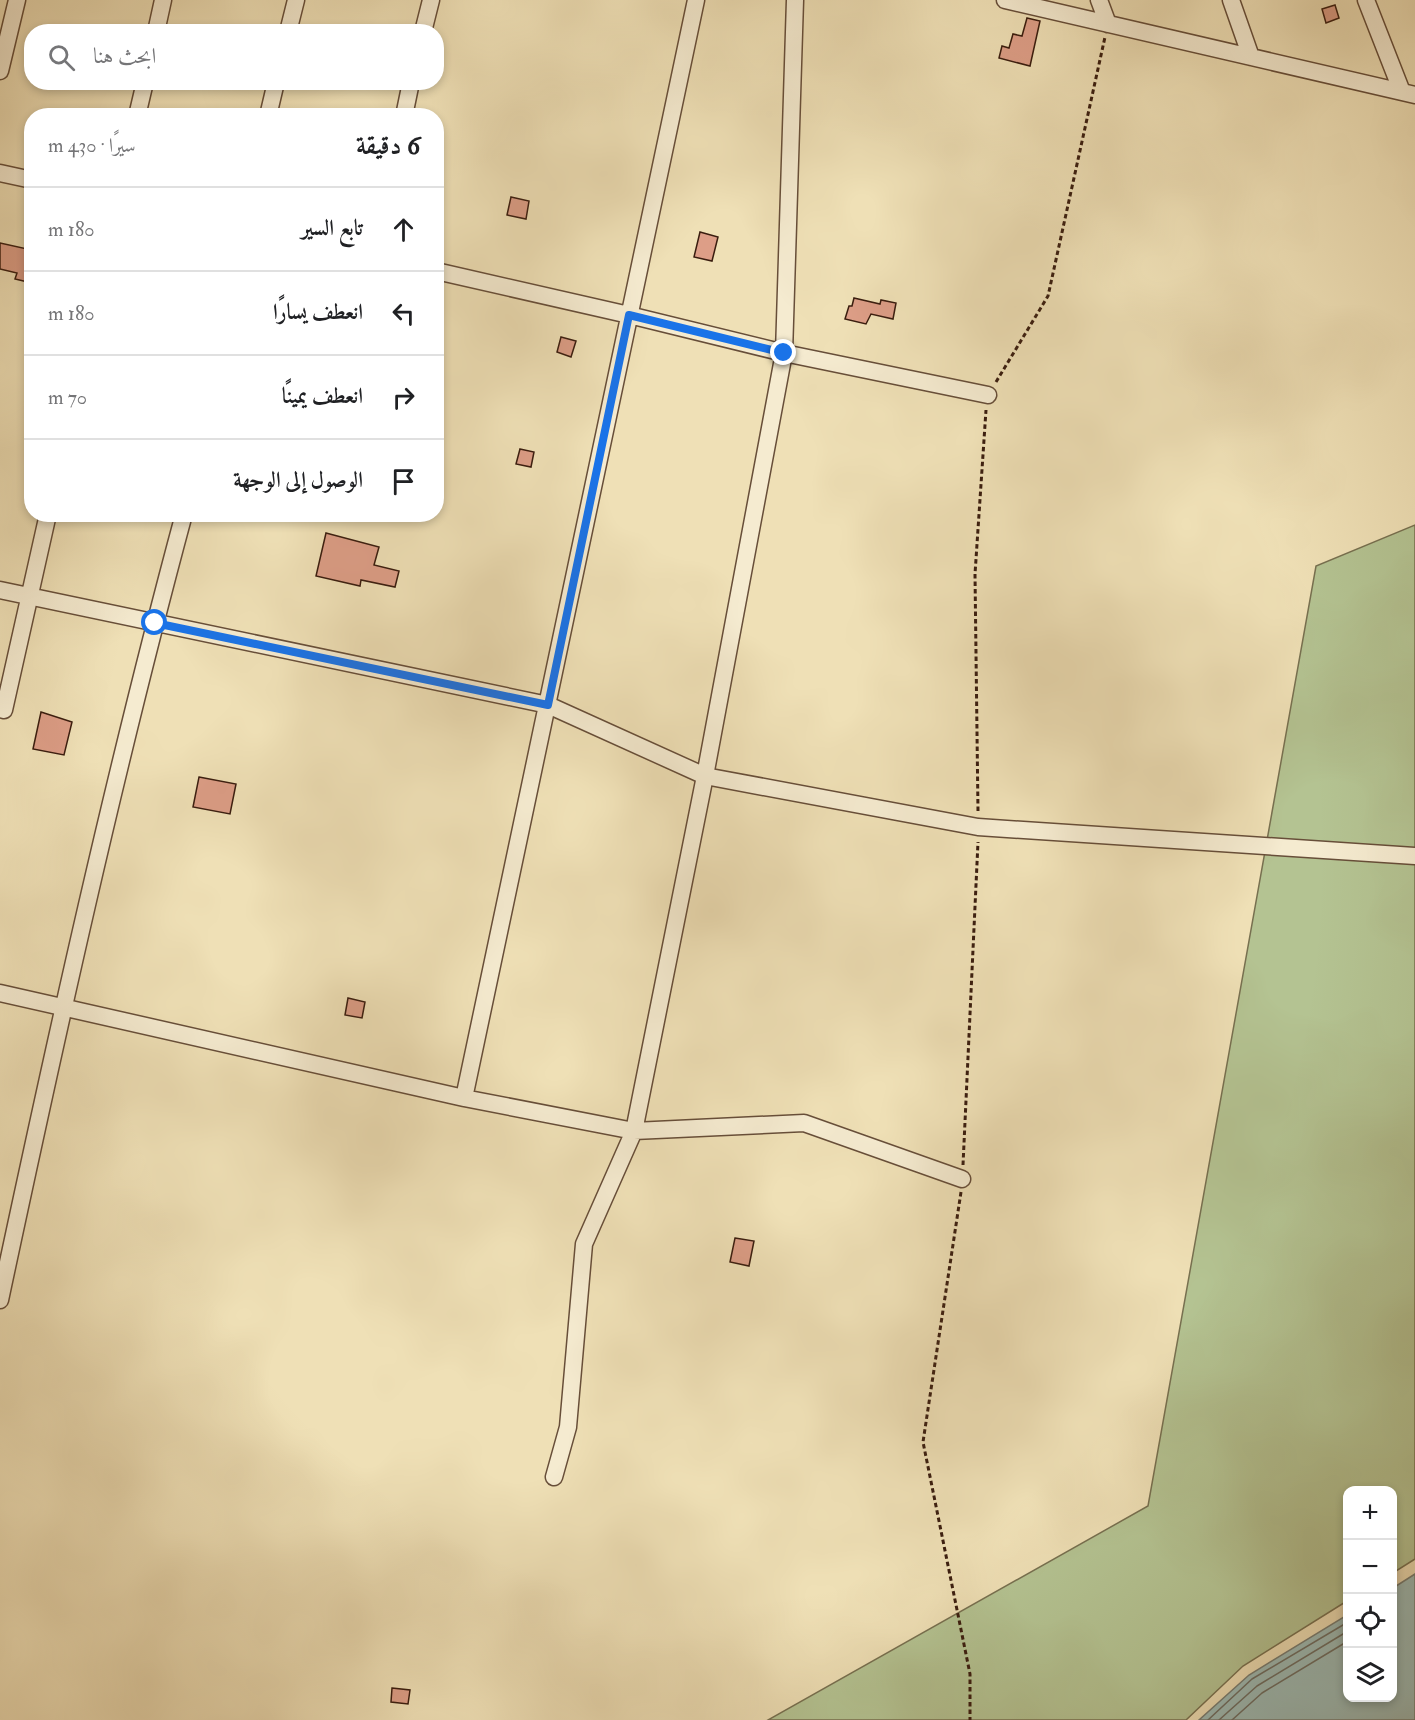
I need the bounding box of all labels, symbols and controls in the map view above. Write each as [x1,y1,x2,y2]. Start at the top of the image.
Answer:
search box [24,24,444,90]
icon: search [45,41,78,74]
text: ابحث هنا [93,42,156,70]
text: 6 دقيقة [356,130,420,162]
text: سيرًا · 430 m [48,133,136,158]
icon: ahead [387,213,420,246]
text: تابع السير [301,214,363,242]
text: 180 m [48,217,95,242]
icon: left [387,297,420,330]
text: انعطف يسارًا [273,298,363,326]
text: 180 m [48,301,95,326]
route end [770,339,796,365]
icon: right [387,381,420,414]
text: انعطف يمينًا [282,382,363,410]
text: 70 m [48,385,87,410]
icon: arrive [387,465,420,498]
text: الوصول إلى الوجهة [233,466,363,494]
route start [141,609,167,635]
map controls [1343,1486,1397,1702]
button: + [1343,1486,1397,1540]
button: − [1343,1540,1397,1594]
button: locate [1343,1594,1397,1648]
button: layers [1343,1648,1397,1702]

